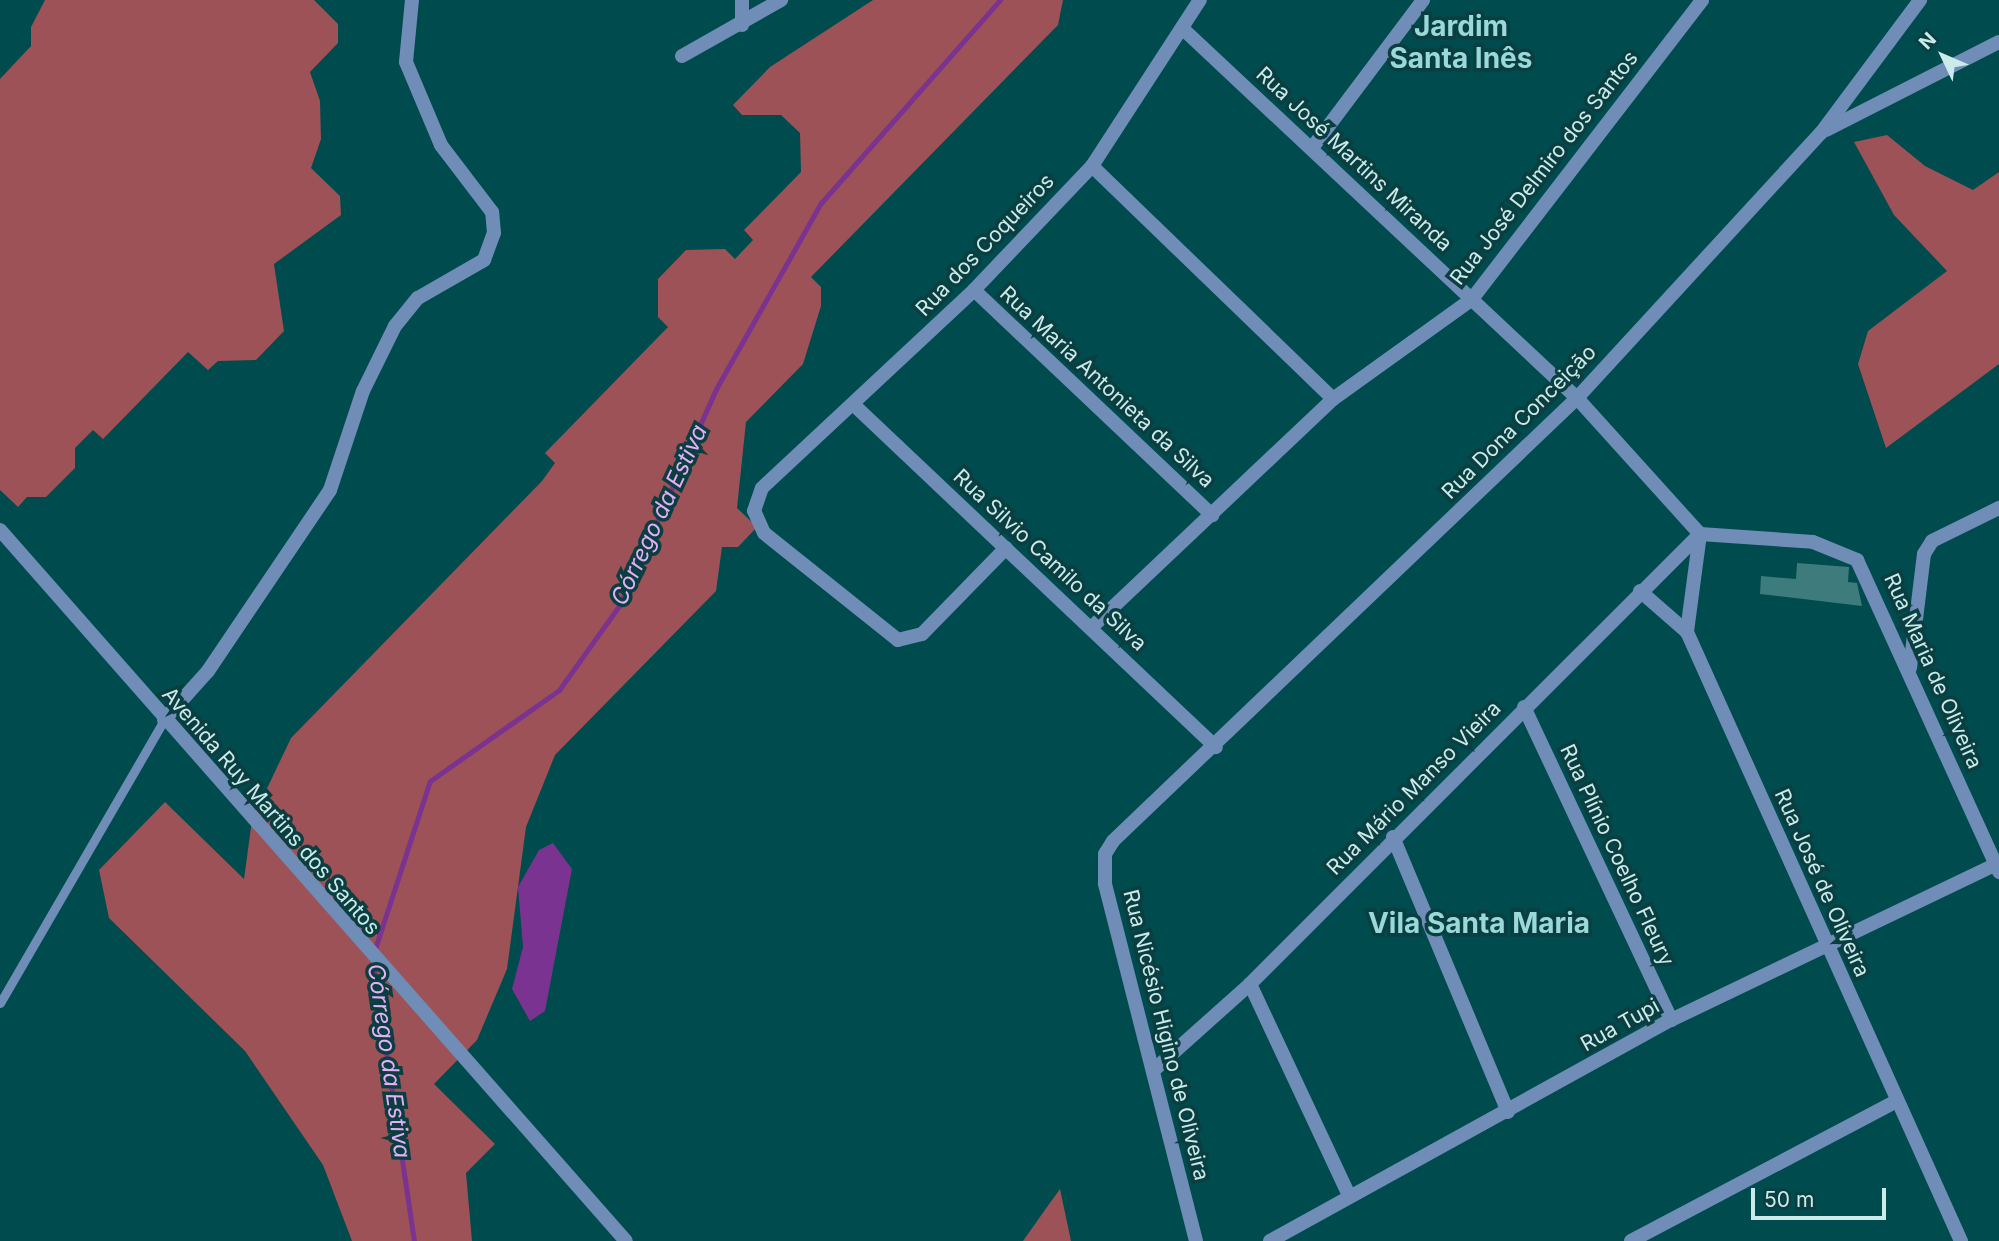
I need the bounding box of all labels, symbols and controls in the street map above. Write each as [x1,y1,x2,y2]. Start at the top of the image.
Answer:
district label: Jardim Santa Inês [1390,9,1532,75]
north arrow [1908,21,1978,91]
text: N [1914,28,1941,54]
street label: Rua José Delmiro dos Santos [1445,46,1643,290]
street label: Rua José Martins Miranda [1251,62,1457,256]
street label: Rua dos Coqueiros [911,169,1059,321]
street label: Rua Maria Antonieta da Silva [995,281,1219,493]
street label: Rua Dona Conceição [1437,340,1601,504]
water label: Córrego da Estiva [605,420,713,610]
street label: Rua Silvio Camilo da Silva [948,464,1152,656]
street label: Rua Maria de Oliveira [1879,569,1987,773]
street label: Avenida Ruy Martins dos Santos [157,682,385,940]
street label: Rua Mário Manso Vieira [1322,696,1506,880]
street label: Rua Plínio Coelho Fleury [1555,740,1679,970]
street label: Rua José de Oliveira [1769,785,1875,981]
street label: Rua Nicésio Higino de Oliveira [1118,887,1214,1183]
district label: Vila Santa Maria [1368,906,1590,940]
water label: Córrego da Estiva [362,962,416,1160]
street label: Rua Tupi [1576,993,1664,1057]
scale bar [1754,1174,1889,1218]
text: 50 m [1764,1187,1814,1212]

